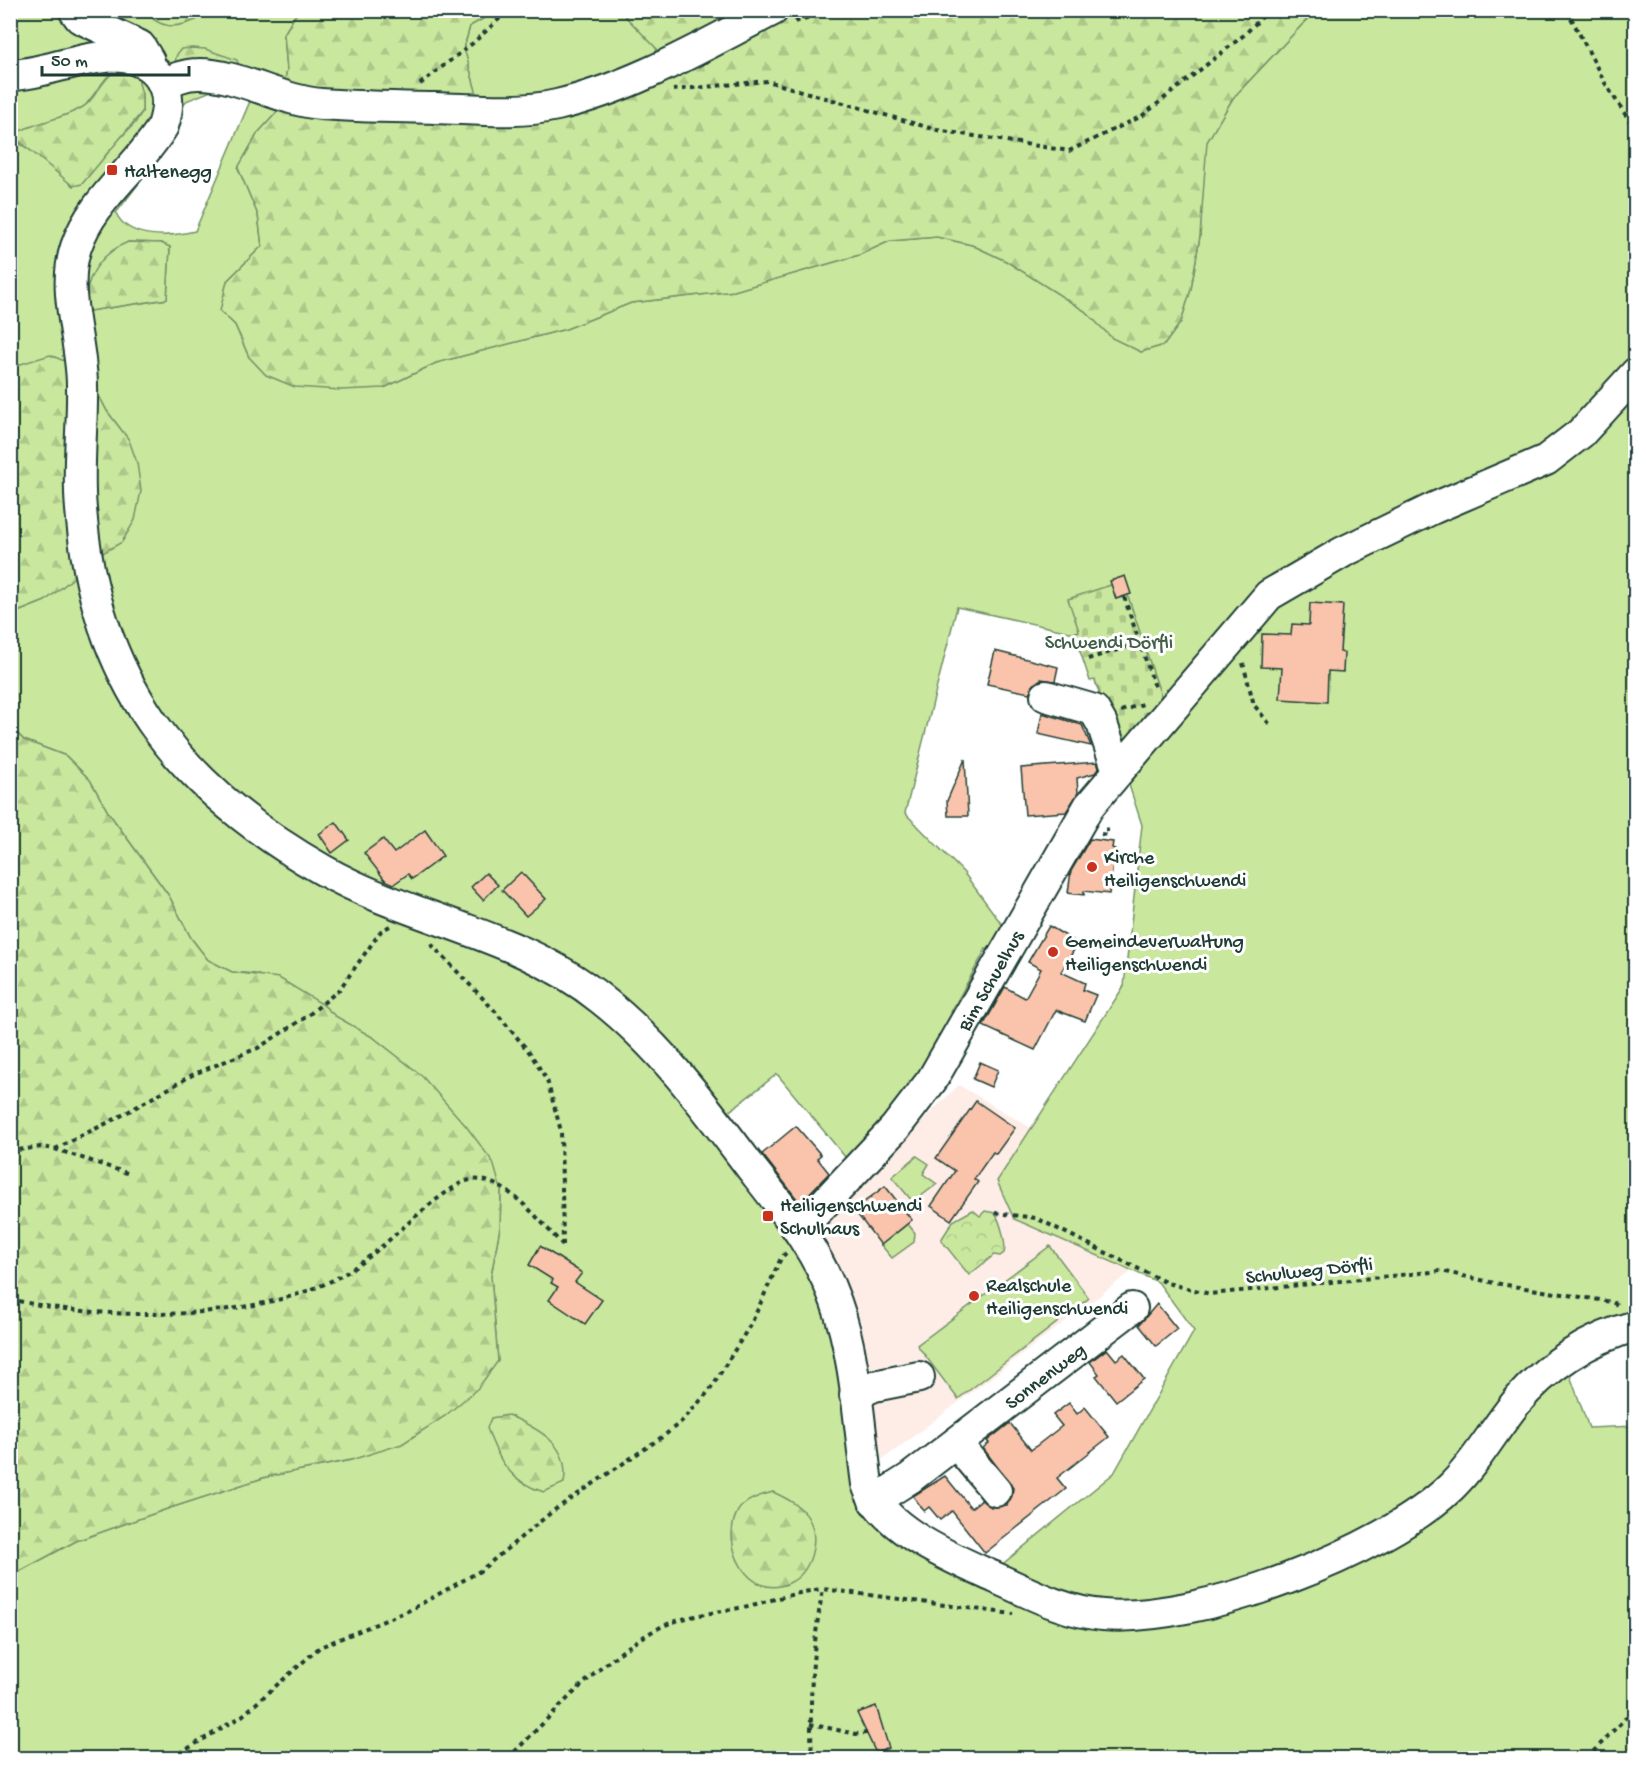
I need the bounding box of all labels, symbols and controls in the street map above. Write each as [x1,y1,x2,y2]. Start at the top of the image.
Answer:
scale bar [42,39,189,77]
text: 50 m [51,52,88,73]
place label: Haltenegg [124,162,212,185]
marker: Haltenegg [105,163,119,177]
park label: Schwendi Dörfli [1045,633,1173,656]
place label: Kirche Heiligenschwendi [1104,848,1246,894]
marker: Kirche Heiligenschwendi [1085,860,1099,874]
street label: Bim Schuelhus [954,927,1031,1037]
place label: Gemeindeverwaltung Heiligenschwendi [1065,932,1244,978]
marker: Gemeindeverwaltung Heiligenschwendi [1046,945,1060,959]
place label: Heiligenschwendi Schulhaus [780,1196,922,1242]
marker: Heiligenschwendi Schulhaus [761,1209,775,1223]
street label: Schulweg Dörfli [1245,1254,1374,1291]
place label: Realschule Heiligenschwendi [986,1276,1128,1322]
marker: Realschule Heiligenschwendi [967,1289,981,1303]
street label: Sonnenweg [1002,1340,1092,1416]

